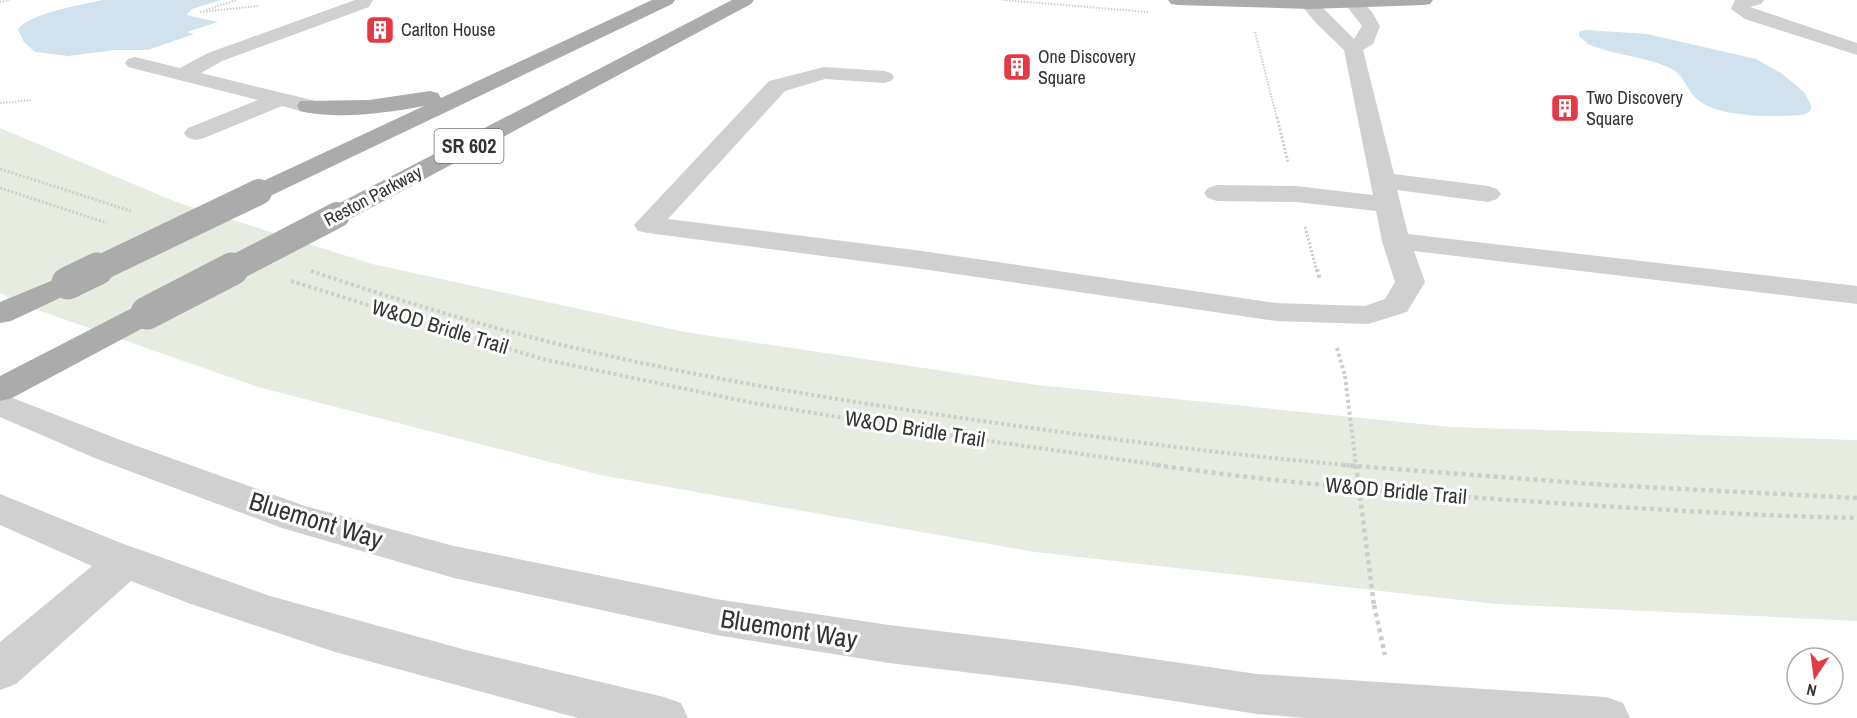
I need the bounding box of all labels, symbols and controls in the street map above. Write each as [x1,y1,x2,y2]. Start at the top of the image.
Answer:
building icon: Carlton House [364,14,396,46]
place label: Carlton House [401,17,495,42]
place label: One Discovery Square [1038,44,1136,90]
building icon: One Discovery Square [1001,51,1033,83]
place label: Two Discovery Square [1586,85,1683,131]
building icon: Two Discovery Square [1549,92,1581,124]
road number: SR 602 [434,129,504,163]
street label: Reston Parkway [319,159,427,232]
street label: W&OD Bridle Trail [368,292,512,361]
street label: W&OD Bridle Trail [843,403,987,454]
street label: W&OD Bridle Trail [1324,470,1468,511]
street label: Bluemont Way [245,483,387,557]
street label: Bluemont Way [718,600,860,657]
north arrow [1785,646,1845,706]
text: N [1805,679,1819,702]

